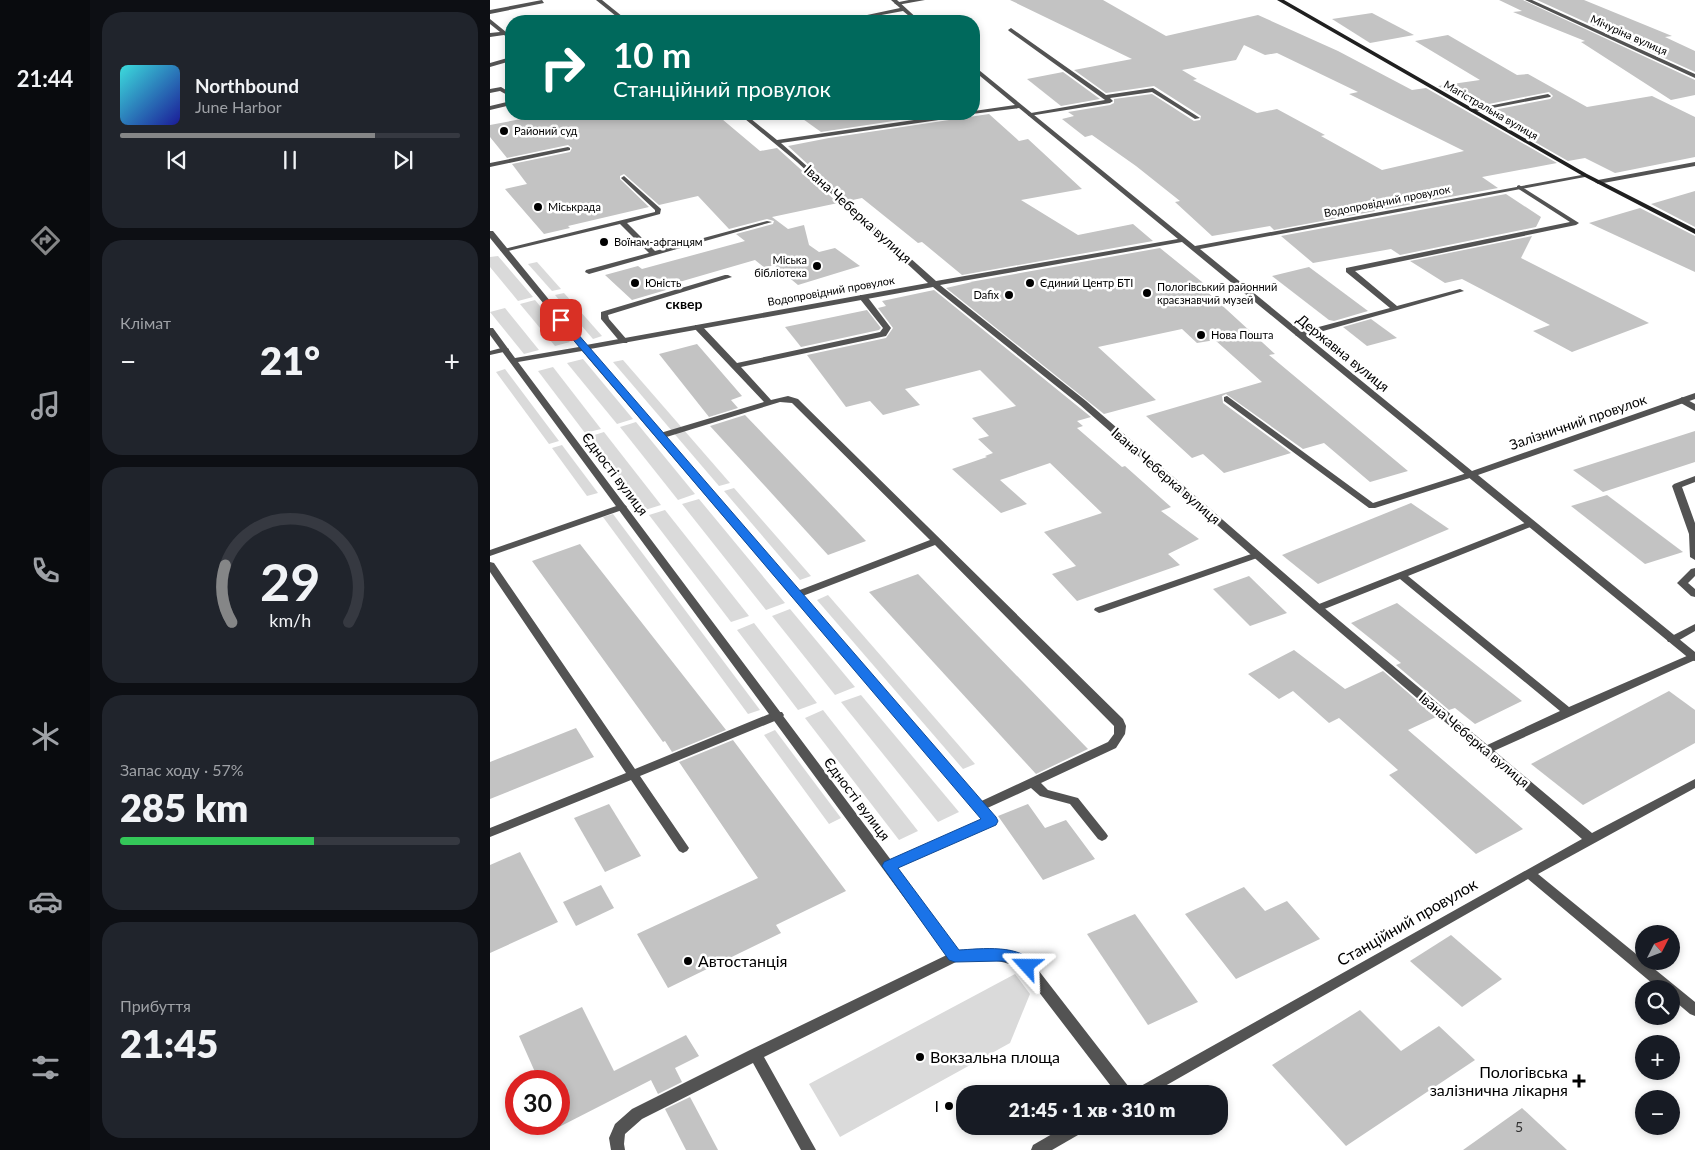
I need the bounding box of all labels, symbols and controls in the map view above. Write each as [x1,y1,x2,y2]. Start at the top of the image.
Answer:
street label: Мічуріна вулиця [1589,12,1670,57]
text: 10 m [613,33,691,75]
icon: right [530,35,595,100]
text: 21:44 [17,65,73,92]
text: Northbound [195,74,299,97]
text: Станційний провулок [613,75,831,102]
street label: Магістральна вулиця [1442,77,1541,142]
text: June Harbor [195,97,282,116]
place label: Районий суд [514,124,578,137]
marker: Районий суд [498,125,510,137]
icon: previous [163,146,191,174]
icon: pause [276,146,304,174]
icon: next [389,146,417,174]
street label: Івана Чеберка вулиця [801,161,916,266]
street label: Водопровідний провулок [1323,182,1452,219]
place label: Міськрада [548,200,601,213]
marker: Міськрада [532,201,544,213]
icon: directions [28,223,63,258]
place label: Воїнам-афганцям [614,235,703,248]
marker: Воїнам-афганцям [598,236,610,248]
place label: Міська бібліотека [754,253,807,279]
marker: Міська бібліотека [811,260,823,272]
street label: Водопровідний провулок [766,273,896,308]
place label: Юність [645,276,681,289]
place label: Єдиний Центр БТІ [1040,276,1133,289]
marker: Юність [629,277,641,289]
marker: Єдиний Центр БТІ [1024,277,1036,289]
place label: Пологівський районний краєзнавчий музей [1157,280,1277,306]
marker: Пологівський районний краєзнавчий музей [1141,287,1153,299]
place label: Dafix [974,288,1000,301]
marker: Dafix [1003,289,1015,301]
district label: сквер [666,295,702,312]
pin [540,299,582,341]
icon: arrive [547,306,575,334]
street label: Державна вулиця [1294,310,1393,395]
text: Клімат [120,313,171,332]
place label: Нова Пошта [1211,328,1273,341]
marker: Нова Пошта [1195,329,1207,341]
text: 21° [260,337,320,383]
text: − [120,344,136,378]
text: + [444,344,460,378]
icon: music [28,388,63,423]
street label: Залізничний провулок [1507,390,1649,453]
street label: Івана Чеберка вулиця [1108,424,1224,528]
street label: Єдності вулиця [579,429,652,519]
text: 29 [260,550,320,612]
icon: phone [28,553,63,588]
text: km/h [269,609,311,631]
street label: Івана Чеберка вулиця [1416,689,1533,791]
icon: climate [28,719,63,754]
street label: Єдності вулиця [821,754,894,844]
text: Запас ходу · 57% [120,760,244,779]
text: 285 km [120,784,248,830]
street label: Станційний провулок [1333,873,1481,969]
icon: car [28,884,63,919]
north arrow [1635,925,1680,970]
map controls [1635,925,1680,1135]
position arrow [1000,939,1052,991]
place label: Автостанція [698,951,787,970]
marker: Автостанція [682,955,694,967]
button: search [1635,980,1680,1025]
text: Прибуття [120,996,191,1015]
text: 21:45 [120,1020,218,1066]
button: + [1635,1035,1680,1080]
place label: Вокзальна площа [930,1047,1060,1066]
icon: filters [28,1050,63,1085]
marker: Вокзальна площа [914,1051,926,1063]
place label: Пологівська залізнична лікарня [1430,1062,1568,1099]
speed limit sign: 30 [505,1070,570,1135]
marker: Пологівська залізнична лікарня [1572,1074,1586,1088]
button: − [1635,1090,1680,1135]
place label: І [935,1096,939,1115]
text: 21:45 · 1 хв · 310 m [1009,1098,1175,1121]
marker: І [943,1100,955,1112]
house number: 5 [1515,1118,1523,1135]

